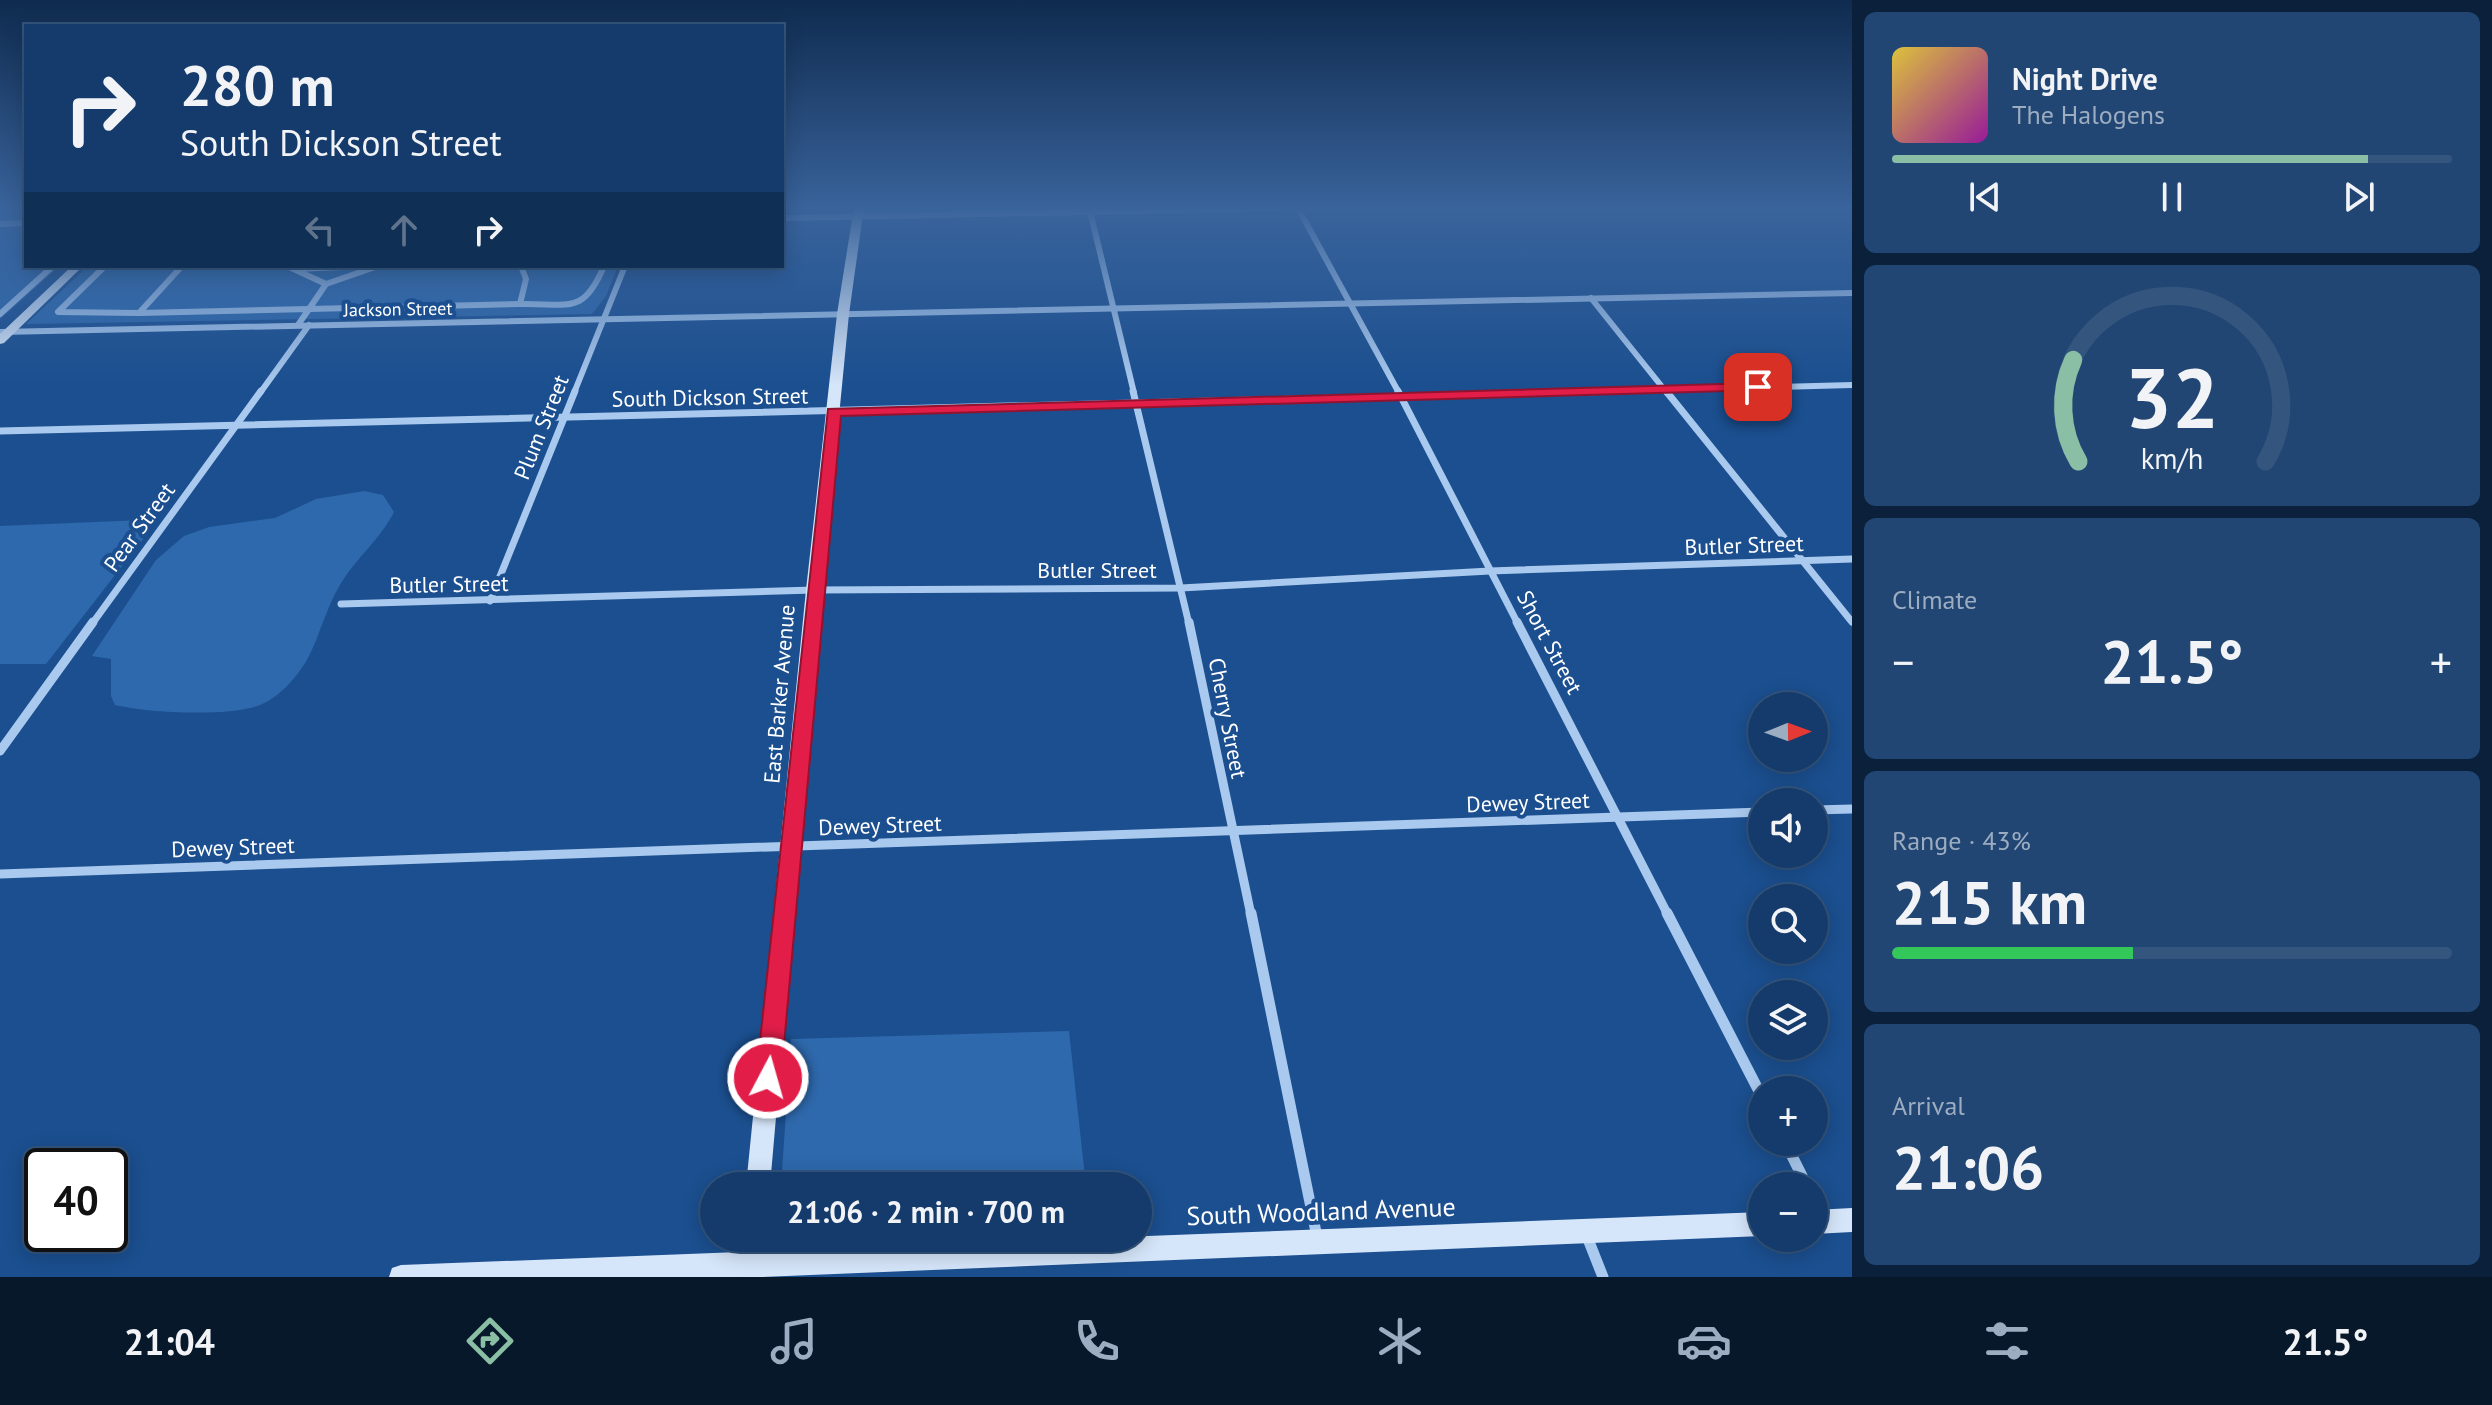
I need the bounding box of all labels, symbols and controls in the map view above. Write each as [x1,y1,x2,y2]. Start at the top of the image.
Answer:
text: 280 m [180,49,335,121]
icon: right [48,56,152,160]
text: Night Drive [2012,59,2158,98]
text: The Halogens [2012,98,2165,131]
text: South Dickson Street [180,119,502,166]
icon: previous [1963,175,2007,219]
icon: pause [2150,175,2194,219]
icon: next [2337,175,2381,219]
icon: left [298,208,342,252]
icon: ahead [382,208,426,252]
icon: right [466,208,510,252]
street label: Jackson Street [342,297,453,321]
text: 32 [2125,342,2219,450]
pin [1724,353,1792,421]
icon: arrive [1736,365,1780,409]
street label: Plum Street [507,370,575,483]
street label: South Dickson Street [611,381,809,413]
text: km/h [2141,440,2203,477]
street label: Pear Street [97,477,181,577]
street label: Butler Street [1684,529,1805,561]
street label: Butler Street [1037,556,1157,584]
street label: Butler Street [389,569,509,599]
text: Climate [1892,583,1977,616]
street label: Short Street [1511,585,1589,699]
street label: East Barker Avenue [757,603,801,785]
text: 21.5° [2100,622,2244,700]
text: − [1892,633,1914,690]
text: + [2430,633,2452,690]
street label: Cherry Street [1203,655,1254,781]
north arrow [1748,692,1828,772]
map controls [1748,692,1828,1252]
street label: Dewey Street [1466,786,1591,818]
button: sound [1748,788,1828,868]
street label: Dewey Street [818,809,943,841]
text: Range · 43% [1892,824,2031,857]
street label: Dewey Street [171,831,296,863]
text: 215 km [1892,863,2087,941]
button: search [1748,884,1828,964]
button: layers [1748,980,1828,1060]
position arrow [726,1036,810,1120]
button: + [1748,1076,1828,1156]
text: Arrival [1892,1089,1965,1122]
text: 21:06 [1892,1128,2044,1206]
speed limit sign: 40 [24,1148,128,1252]
button: − [1748,1172,1828,1252]
street label: South Woodland Avenue [1186,1190,1456,1232]
text: 21:06 · 2 min · 700 m [787,1192,1065,1231]
icon: directions [462,1313,518,1369]
icon: music [766,1313,822,1369]
icon: phone [1069,1313,1125,1369]
icon: climate [1372,1313,1428,1369]
icon: car [1676,1313,1732,1369]
icon: filters [1979,1313,2035,1369]
text: 21:04 [124,1318,215,1365]
text: 21.5° [2282,1318,2368,1365]

